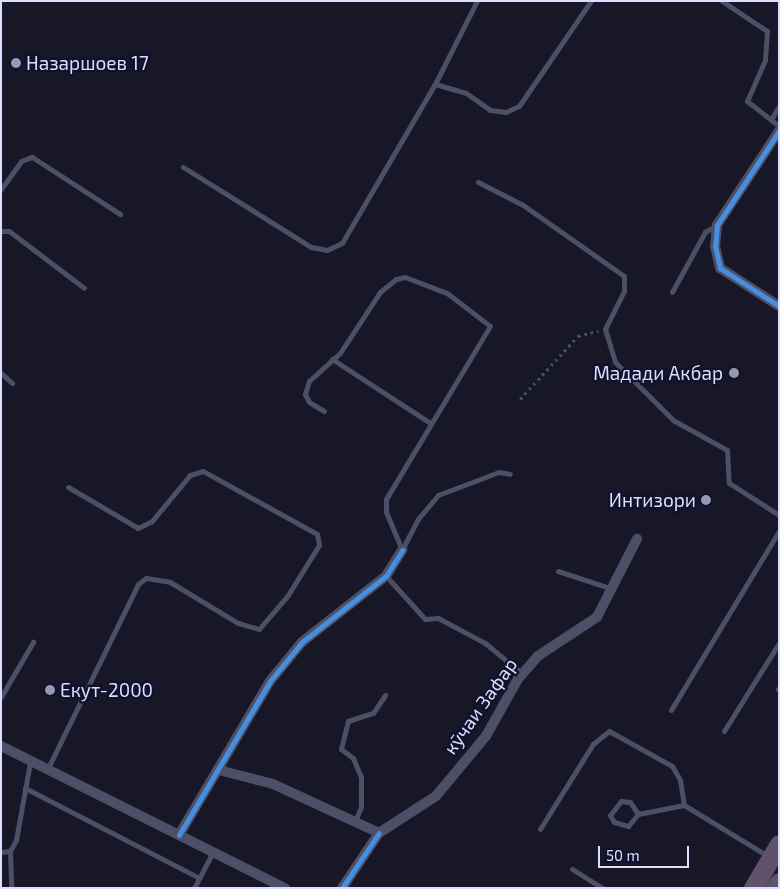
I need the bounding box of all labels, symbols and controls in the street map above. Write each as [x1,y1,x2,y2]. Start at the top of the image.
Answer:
place label: Назаршоев 17 [26,52,149,74]
marker: Назаршоев 17 [10,57,22,69]
place label: Мадади Акбар [593,362,723,384]
marker: Мадади Акбар [727,366,741,380]
place label: Интизори [609,489,696,511]
marker: Интизори [700,494,712,506]
street label: кӯчаи Зафар [438,653,522,759]
place label: Екут-2000 [60,679,153,701]
marker: Екут-2000 [44,684,56,696]
scale bar [600,836,691,868]
text: 50 m [606,846,640,864]

